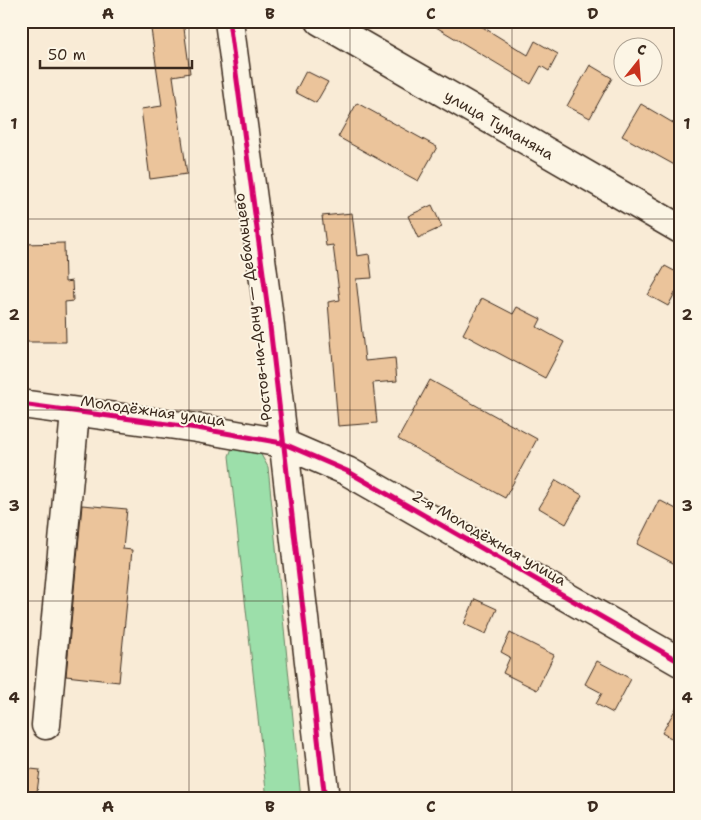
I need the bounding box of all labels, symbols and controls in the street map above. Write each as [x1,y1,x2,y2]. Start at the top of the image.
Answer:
text: A [102,3,114,24]
text: B [265,3,275,24]
text: C [426,3,436,24]
text: D [587,3,599,24]
scale bar [40,38,192,70]
north arrow [614,38,664,88]
text: С [635,40,649,59]
text: 50 m [48,45,86,65]
street label: улица Туманяна [441,86,558,165]
text: 1 [10,113,18,134]
text: 1 [683,113,691,134]
street label: Ростов-на-Дону — Дебальцево [229,192,277,422]
text: 2 [8,304,20,325]
text: 2 [681,304,693,325]
street label: Молодёжная улица [79,391,227,431]
street label: 2-я Молодёжная улица [408,486,570,591]
text: 3 [8,495,20,516]
text: 3 [681,495,693,516]
text: 4 [8,687,20,708]
text: 4 [681,687,693,708]
text: A [102,796,114,817]
text: B [265,796,275,817]
text: C [426,796,436,817]
text: D [587,796,599,817]

